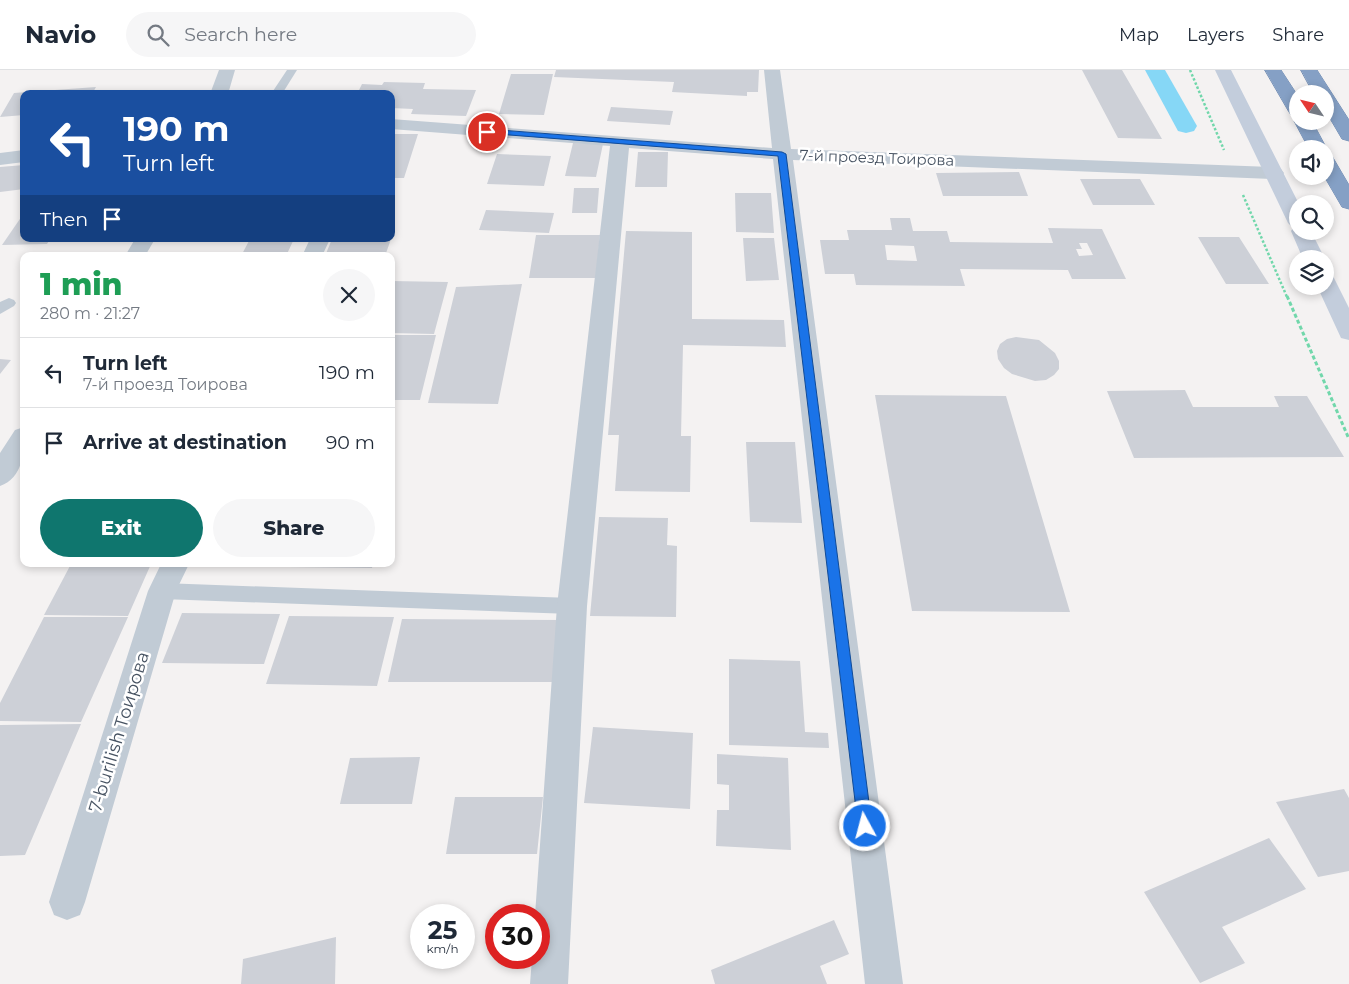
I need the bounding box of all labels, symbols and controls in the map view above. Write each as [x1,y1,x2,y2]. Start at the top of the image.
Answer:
search box [126,12,476,57]
text: Navio [25,20,96,49]
icon: search [144,21,172,49]
text: Search here [184,23,297,46]
text: Map [1119,24,1159,46]
text: Layers [1187,24,1244,46]
text: Share [1272,24,1324,46]
north arrow [1289,85,1334,130]
map controls [1289,85,1334,295]
text: 190 m [123,107,229,150]
icon: left [40,110,105,175]
pin [466,111,508,153]
icon: arrive [473,118,501,146]
button: sound [1289,140,1334,185]
street label: 7-й проезд Тоирова [799,145,955,170]
text: Turn left [123,150,215,177]
button: search [1289,195,1334,240]
icon: arrive [98,205,126,233]
text: Then [40,208,88,231]
button: layers [1289,250,1334,295]
text: 1 min [40,266,123,303]
button: close [323,269,375,321]
text: 280 m · 21:27 [40,304,140,323]
text: Turn left [83,352,168,375]
icon: left [40,359,68,387]
text: 190 m [319,361,375,384]
text: 7-й проезд Тоирова [83,375,248,394]
icon: arrive [40,429,68,457]
text: Arrive at destination [83,431,287,454]
text: 90 m [326,431,375,454]
button: Exit [40,499,203,557]
button: Share [213,499,375,557]
street label: 7-burilish Тоирова [84,649,154,815]
position arrow [838,799,890,851]
speed limit sign: 30 [485,904,550,969]
text: 25 [428,915,457,945]
text: km/h [426,941,459,956]

